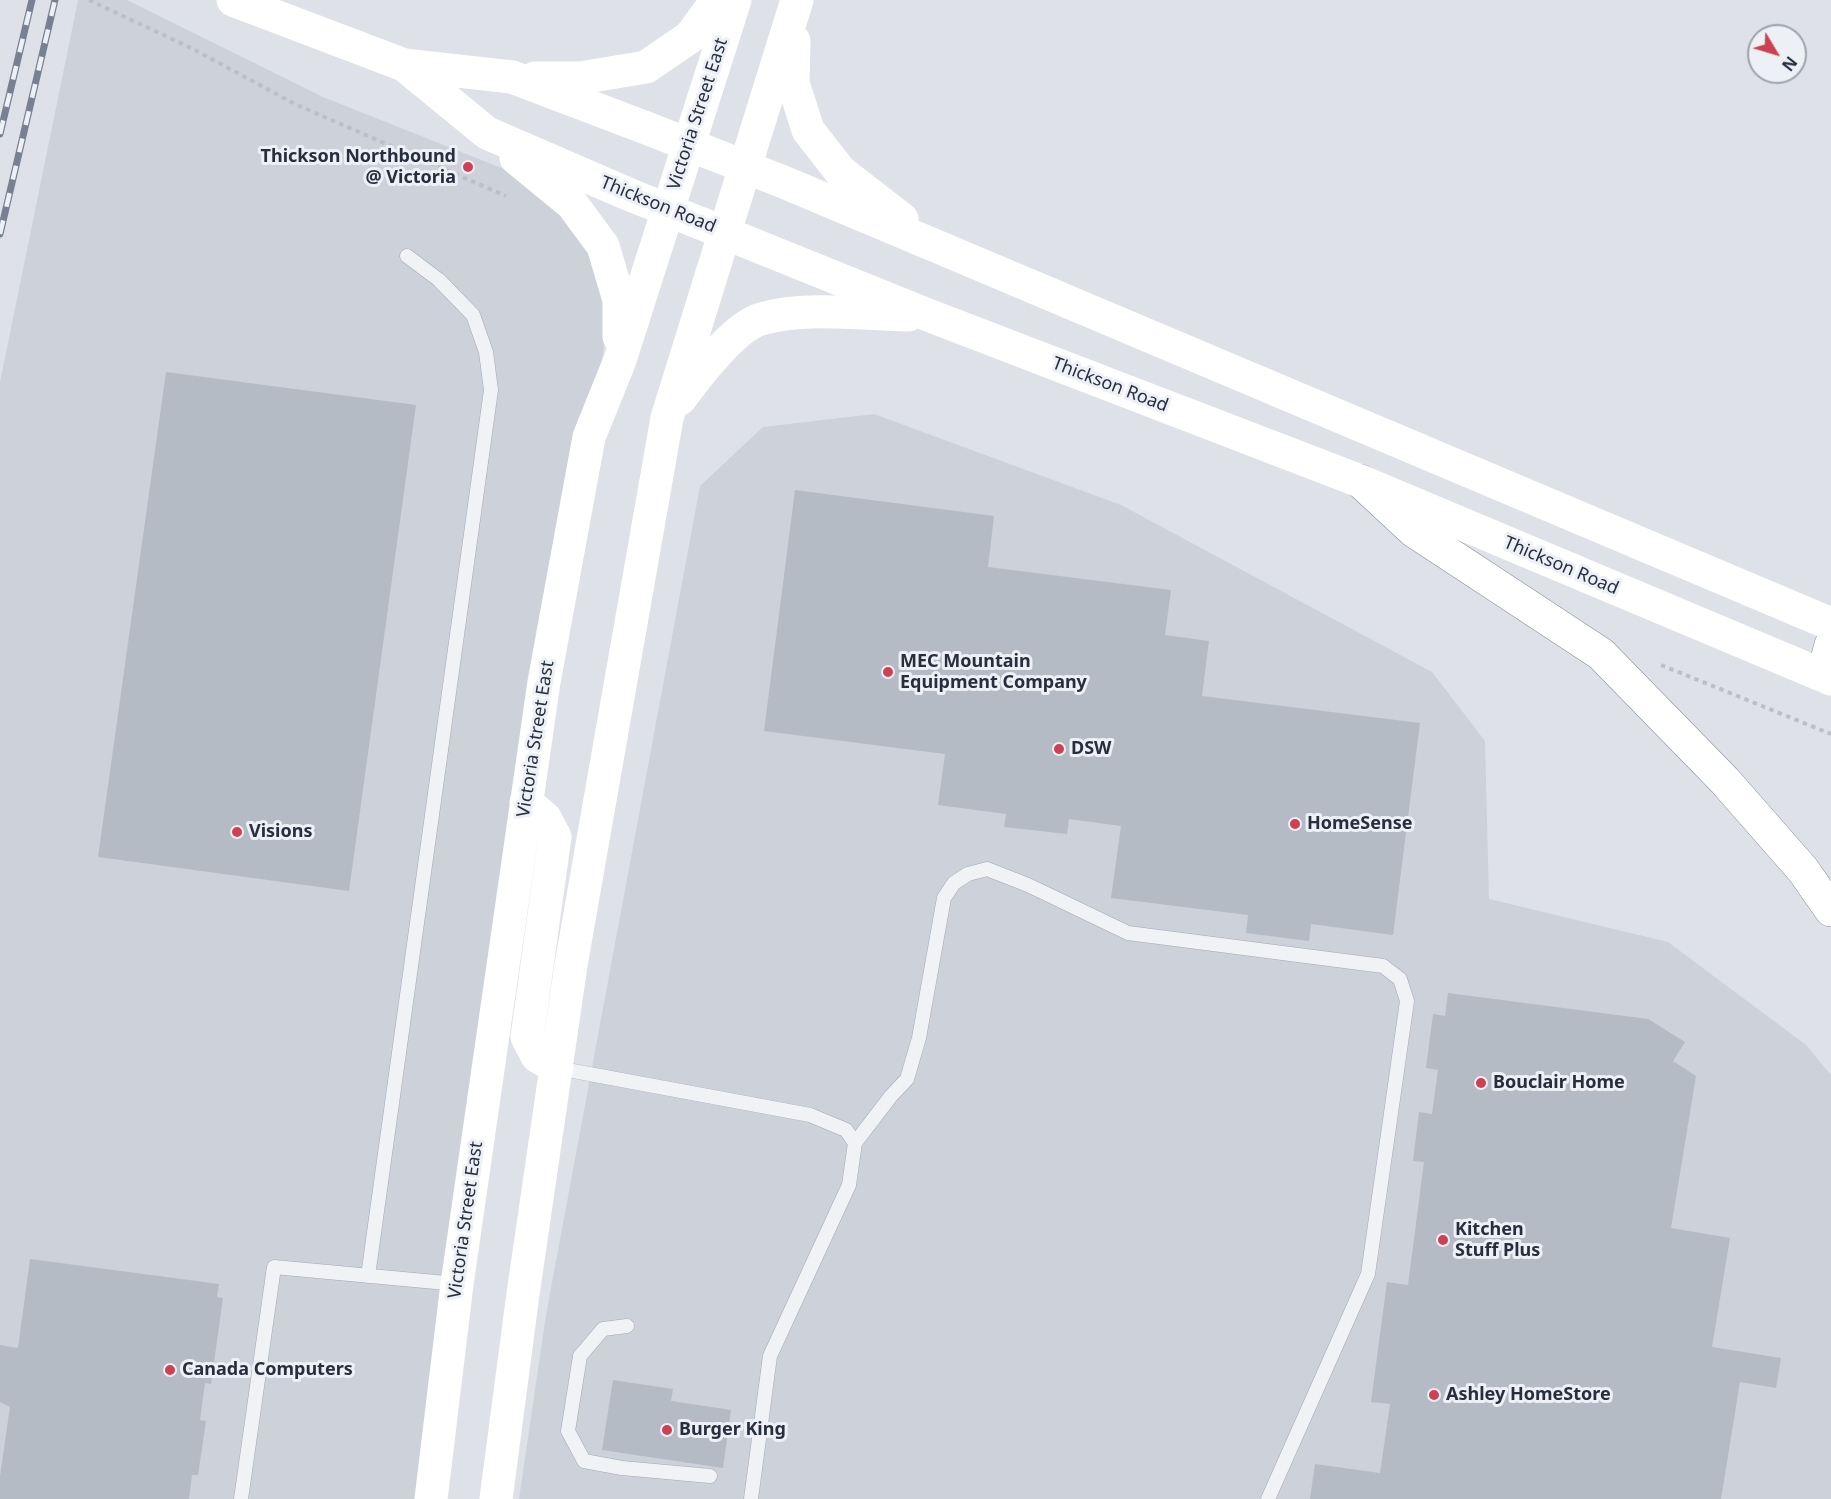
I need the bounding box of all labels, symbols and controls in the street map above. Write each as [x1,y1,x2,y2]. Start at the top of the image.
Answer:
north arrow [1747,24,1807,84]
street label: Victoria Street East [663,35,733,193]
text: N [1777,52,1802,76]
place label: Thickson Northbound @ Victoria [261,146,456,188]
marker: Thickson Northbound @ Victoria [461,160,475,174]
street label: Thickson Road [597,172,719,238]
street label: Thickson Road [1049,353,1171,417]
street label: Thickson Road [1500,532,1622,600]
place label: MEC Mountain Equipment Company [900,651,1087,694]
street label: Victoria Street East [513,659,559,819]
marker: MEC Mountain Equipment Company [881,665,895,679]
place label: DSW [1071,738,1111,760]
marker: DSW [1052,742,1066,756]
place label: HomeSense [1307,813,1412,835]
marker: HomeSense [1288,817,1302,831]
place label: Visions [249,821,312,843]
marker: Visions [230,825,244,839]
place label: Bouclair Home [1493,1072,1625,1094]
marker: Bouclair Home [1474,1076,1488,1090]
street label: Victoria Street East [444,1140,488,1300]
place label: Kitchen Stuff Plus [1455,1219,1540,1262]
marker: Kitchen Stuff Plus [1436,1233,1450,1247]
place label: Canada Computers [182,1359,353,1381]
marker: Canada Computers [163,1363,177,1377]
place label: Ashley HomeStore [1446,1384,1611,1406]
marker: Ashley HomeStore [1427,1388,1441,1402]
place label: Burger King [679,1419,786,1441]
marker: Burger King [660,1423,674,1437]

